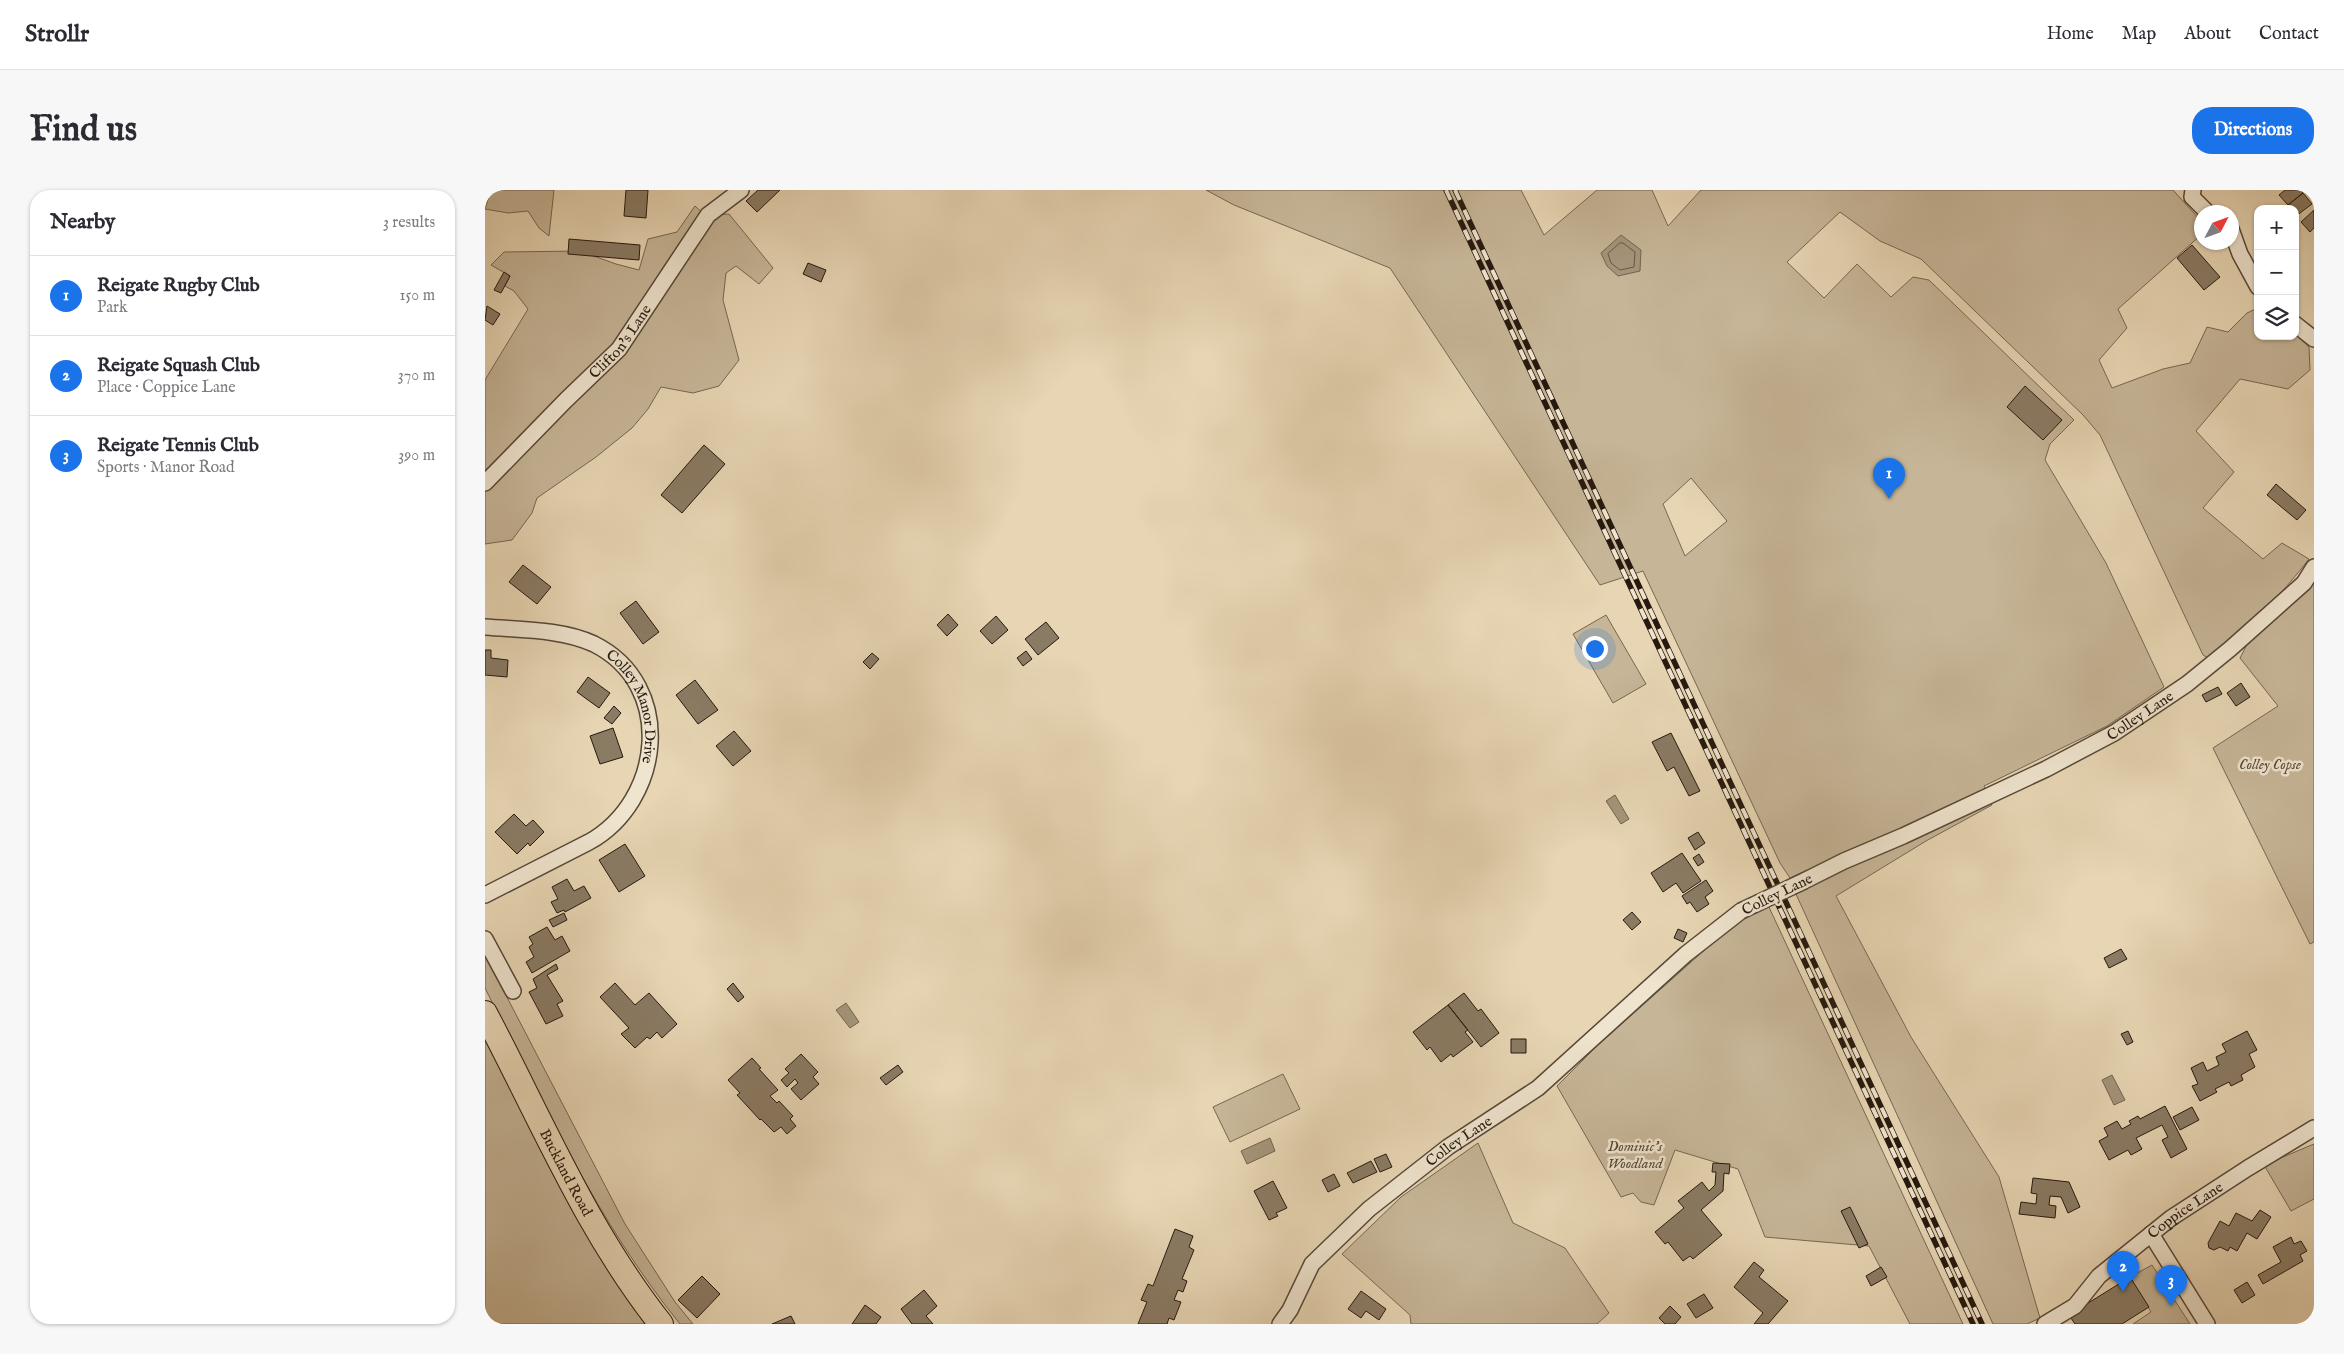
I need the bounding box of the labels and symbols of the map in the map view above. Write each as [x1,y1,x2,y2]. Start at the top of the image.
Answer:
north arrow [2194,205,2239,250]
street label: Clifton's Lane [585,301,656,383]
pin: 1 [1873,458,1905,499]
your location [1582,636,1608,662]
street label: Colley Manor Drive [602,645,659,766]
street label: Colley Lane [2104,687,2177,745]
park label: Colley Copse [2239,755,2301,774]
street label: Colley Lane [1739,869,1816,920]
street label: Colley Lane [1422,1112,1496,1171]
street label: Buckland Road [535,1126,597,1221]
park label: Dominic's Woodland [1607,1137,1664,1173]
street label: Coppice Lane [2144,1178,2227,1243]
pin: 2 [2107,1251,2139,1292]
pin: 3 [2155,1265,2187,1306]

